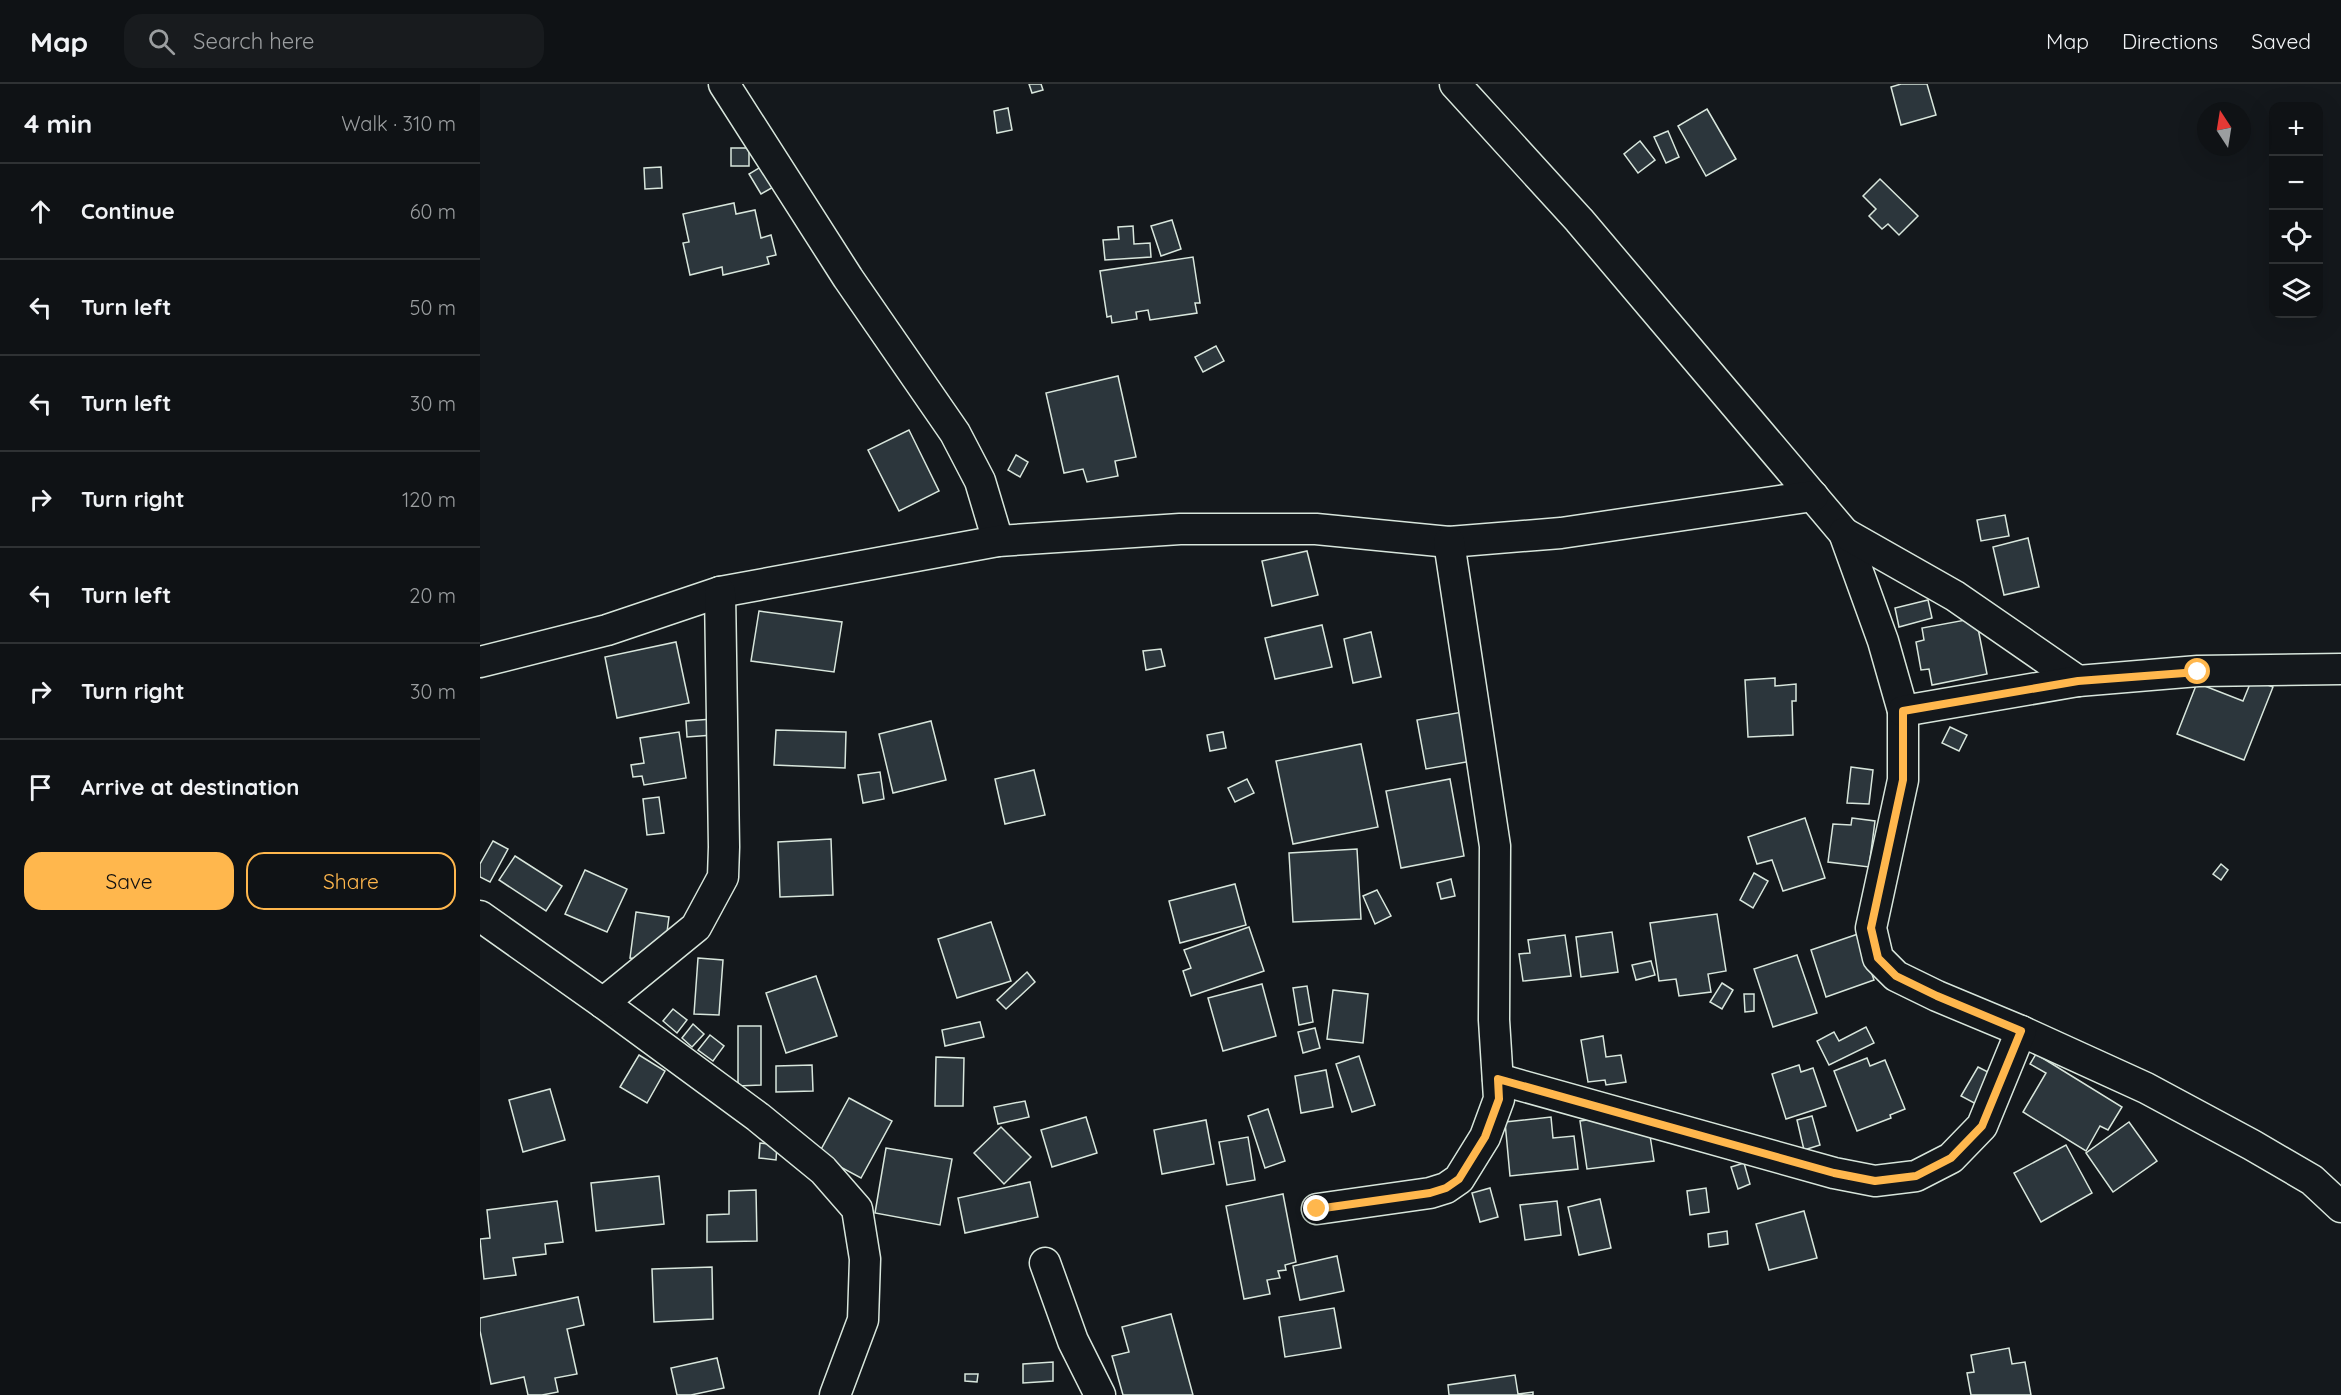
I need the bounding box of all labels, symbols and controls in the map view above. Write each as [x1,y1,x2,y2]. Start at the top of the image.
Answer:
search box [124,14,544,68]
text: Map [30,24,88,59]
icon: search [145,25,178,58]
text: Search here [193,27,315,55]
text: Map [2046,28,2089,54]
text: Directions [2122,28,2218,54]
text: Saved [2251,28,2311,54]
north arrow [2197,102,2251,156]
map controls [2269,102,2323,318]
button: + [2269,102,2323,156]
text: 4 min [24,107,92,140]
text: Walk · 310 m [341,111,456,136]
button: − [2269,156,2323,210]
icon: ahead [24,195,57,228]
text: Continue [81,197,175,225]
text: 60 m [410,199,456,224]
button: locate [2269,210,2323,264]
button: layers [2269,264,2323,318]
icon: left [24,291,57,324]
text: Turn left [81,293,171,321]
text: 50 m [410,295,456,320]
icon: left [24,387,57,420]
text: Turn left [81,389,171,417]
text: 30 m [410,391,456,416]
icon: right [24,483,57,516]
text: Turn right [81,485,185,513]
text: 120 m [402,487,456,512]
icon: left [24,579,57,612]
text: Turn left [81,581,171,609]
text: 20 m [409,583,456,608]
route start [2184,658,2210,684]
icon: right [24,675,57,708]
text: Turn right [81,677,185,705]
text: 30 m [410,679,456,704]
icon: arrive [24,771,57,804]
text: Arrive at destination [81,773,299,801]
button: Save [24,852,234,910]
button: Share [246,852,456,910]
route end [1303,1195,1329,1221]

